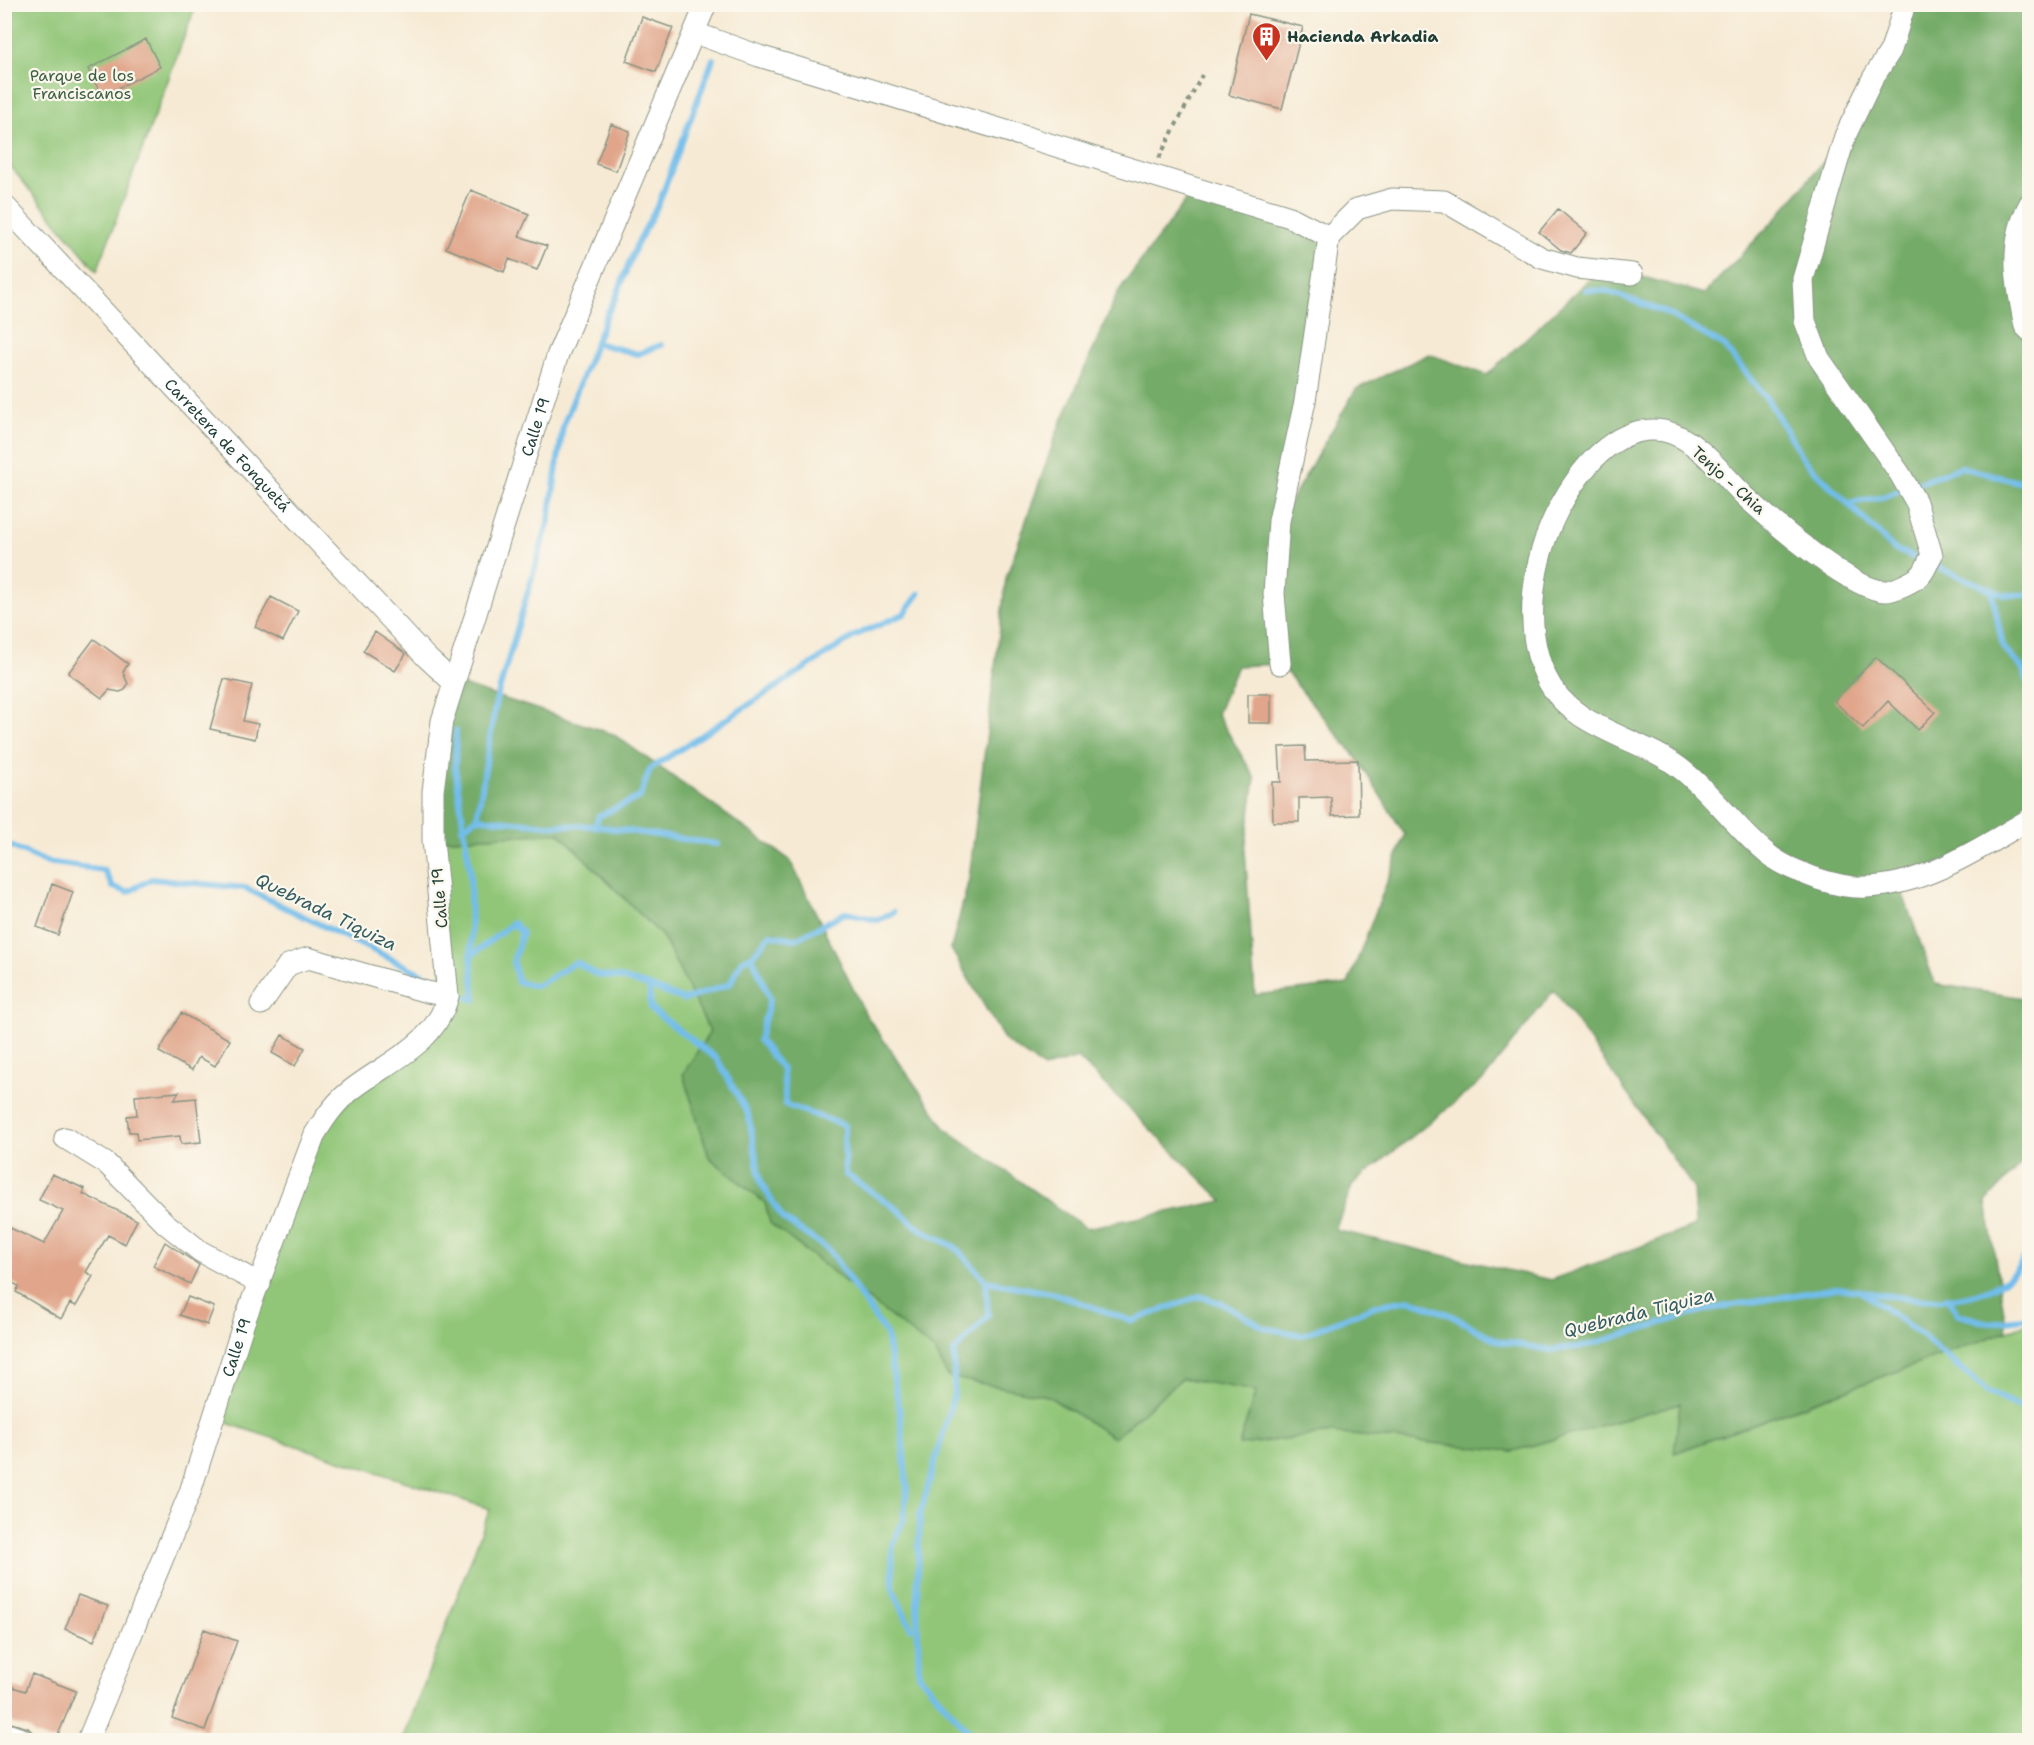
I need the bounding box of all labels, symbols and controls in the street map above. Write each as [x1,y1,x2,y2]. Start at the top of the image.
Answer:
building icon: Hacienda Arkadia [1250,20,1282,62]
place label: Hacienda Arkadia [1287,26,1438,47]
park label: Parque de los Franciscanos [30,65,134,104]
street label: Carretera de Fonquetá [160,374,295,516]
street label: Calle 19 [516,395,555,459]
street label: Tenjo - Chia [1687,442,1770,519]
water label: Quebrada Tiquiza [251,867,401,957]
street label: Calle 19 [426,867,453,929]
water label: Quebrada Tiquiza [1561,1283,1717,1343]
street label: Calle 19 [217,1315,256,1380]

